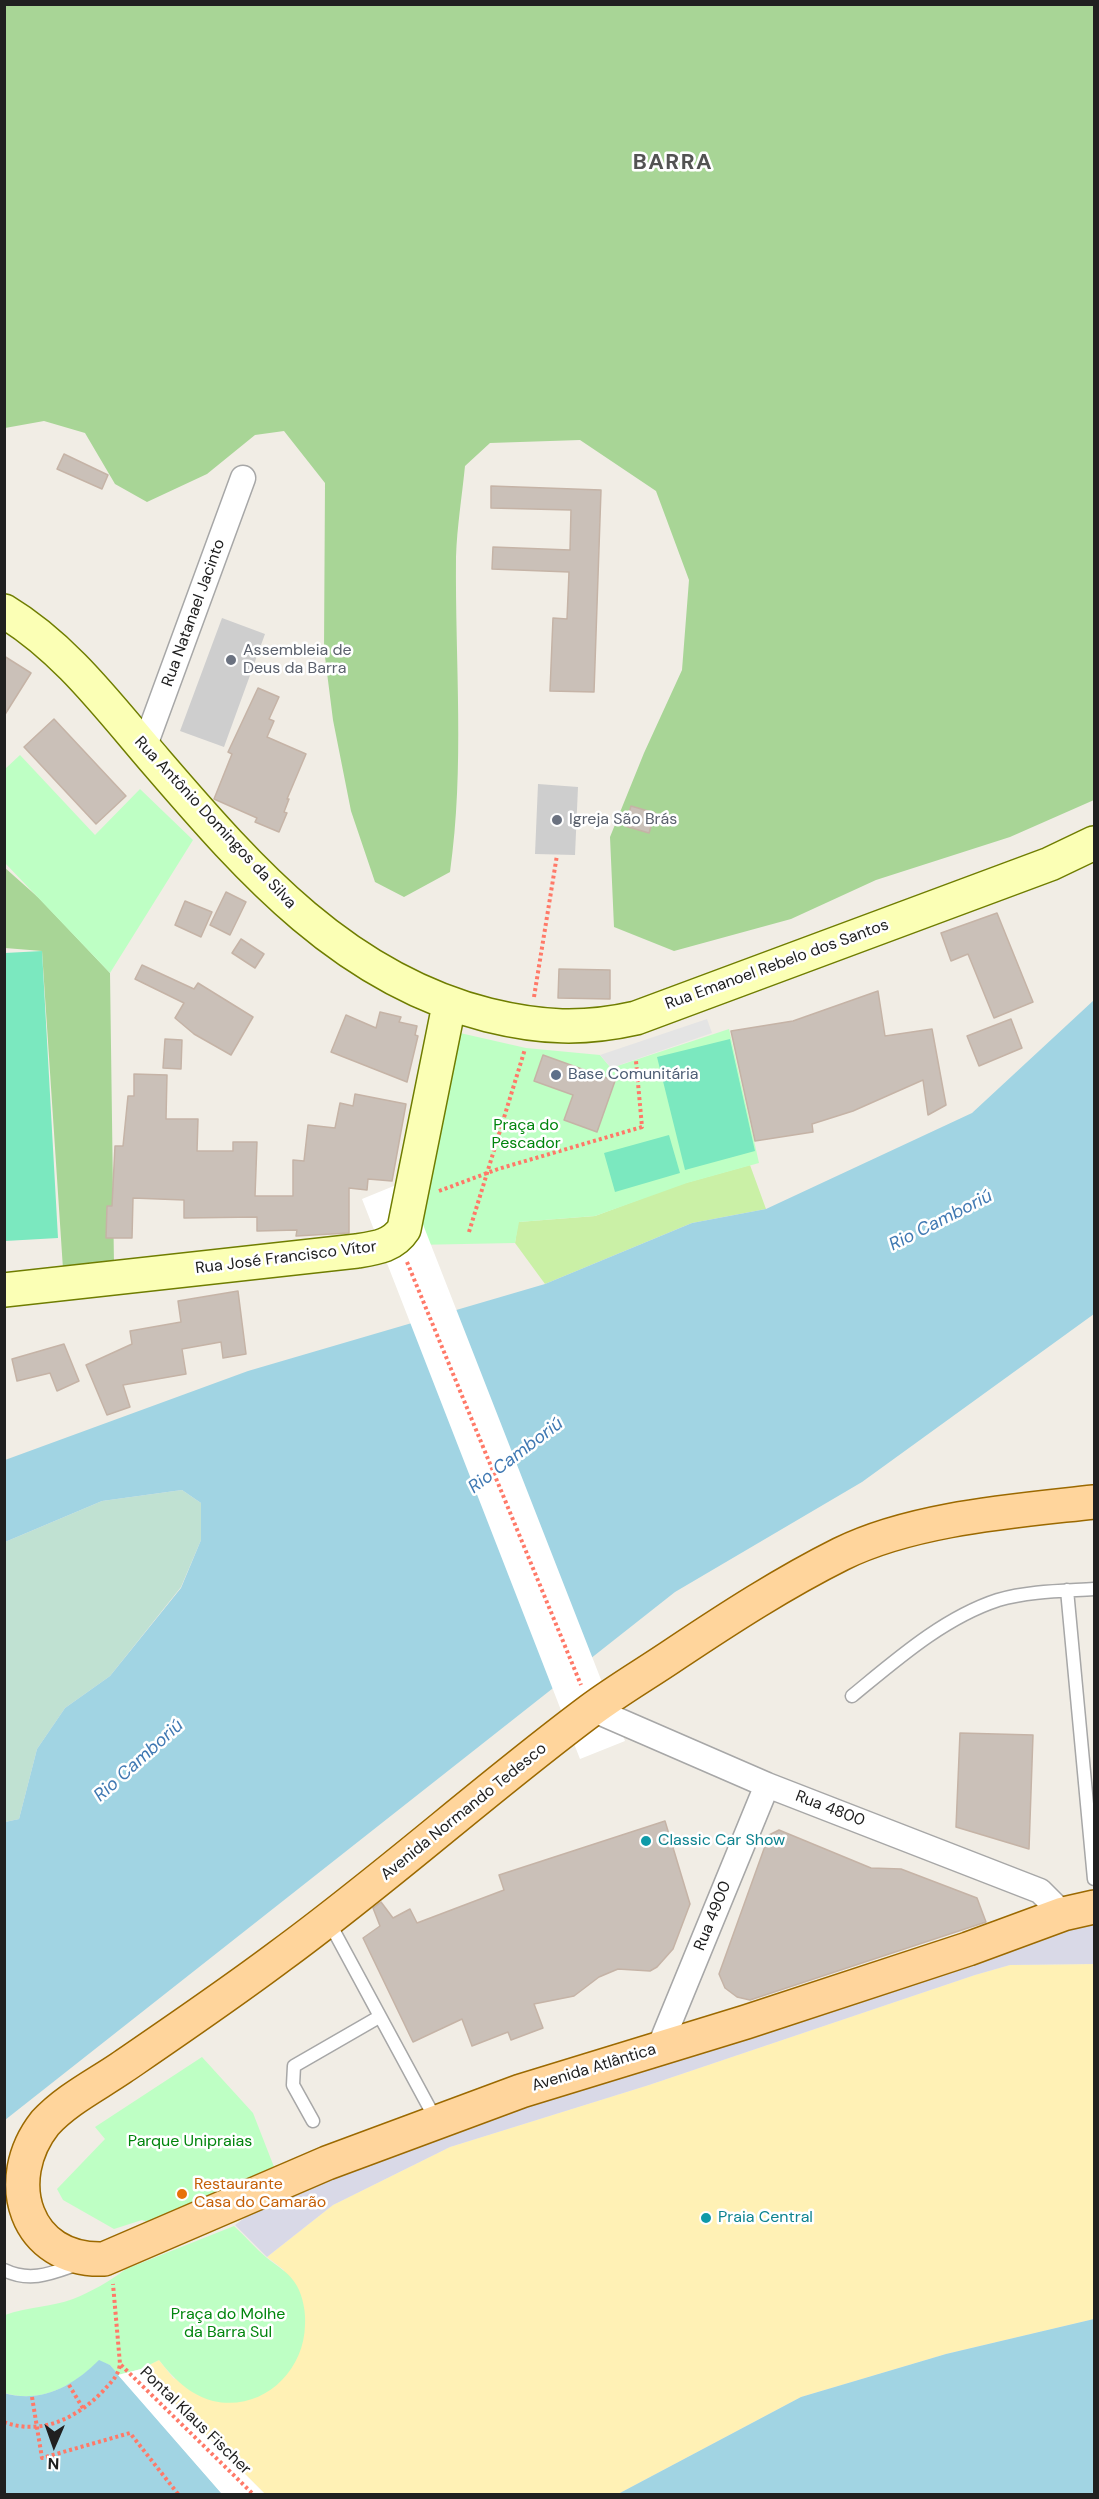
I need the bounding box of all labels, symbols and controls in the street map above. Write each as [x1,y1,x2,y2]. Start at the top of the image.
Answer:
district label: BARRA [633,150,713,176]
street label: Rua Natanael Jacinto [158,537,230,689]
place label: Assembleia de Deus da Barra [243,641,352,679]
marker: Assembleia de Deus da Barra [224,653,238,667]
street label: Rua Antônio Domingos da Silva [130,733,300,913]
place label: Igreja São Brás [569,810,677,830]
marker: Igreja São Brás [550,813,564,827]
street label: Rua Emanoel Rebelo dos Santos [663,916,891,1014]
place label: Base Comunitária [568,1065,699,1085]
marker: Base Comunitária [549,1068,563,1082]
park label: Praça do Pescador [491,1116,561,1154]
water label: Rio Camboriú [886,1186,996,1256]
street label: Rua José Francisco Vítor [194,1237,378,1279]
water label: Rio Camboriú [464,1413,568,1499]
water label: Rio Camboriú [90,1715,188,1807]
street label: Avenida Normando Tedesco [377,1739,551,1885]
street label: Rua 4800 [793,1787,867,1831]
place label: Classic Car Show [658,1831,785,1851]
marker: Classic Car Show [639,1834,653,1848]
street label: Rua 4900 [690,1878,736,1954]
street label: Avenida Atlântica [530,2040,658,2096]
park label: Parque Unipraias [128,2132,252,2152]
place label: Restaurante Casa do Camarão [194,2175,326,2213]
marker: Restaurante Casa do Camarão [175,2187,189,2201]
place label: Praia Central [718,2208,813,2228]
marker: Praia Central [699,2211,713,2225]
park label: Praça do Molhe da Barra Sul [171,2305,285,2343]
street label: Pontal Klaus Fischer [135,2363,255,2479]
north arrow [24,2415,84,2475]
text: N [47,2453,60,2474]

